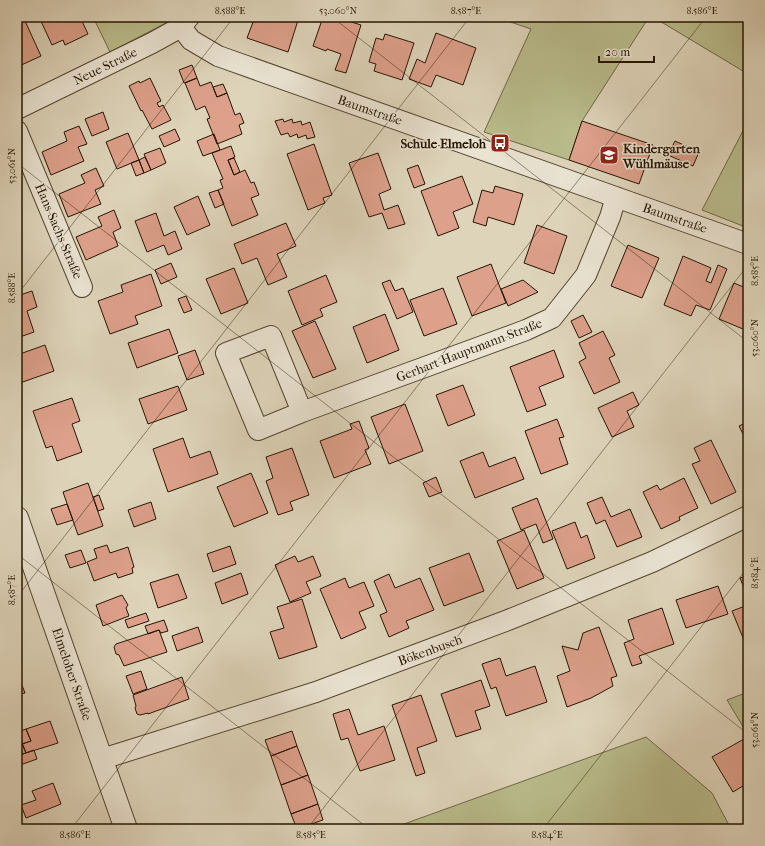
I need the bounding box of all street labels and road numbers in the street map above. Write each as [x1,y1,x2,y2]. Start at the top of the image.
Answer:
street label: Neue Straße [71,44,140,88]
street label: Baumstraße [336,92,405,128]
street label: Hans-Sachs-Straße [32,181,86,282]
street label: Baumstraße [641,200,710,236]
street label: Gerhart-Hauptmann-Straße [394,315,545,385]
street label: Elmeloher Straße [49,626,95,723]
street label: Bökenbusch [396,631,465,669]

